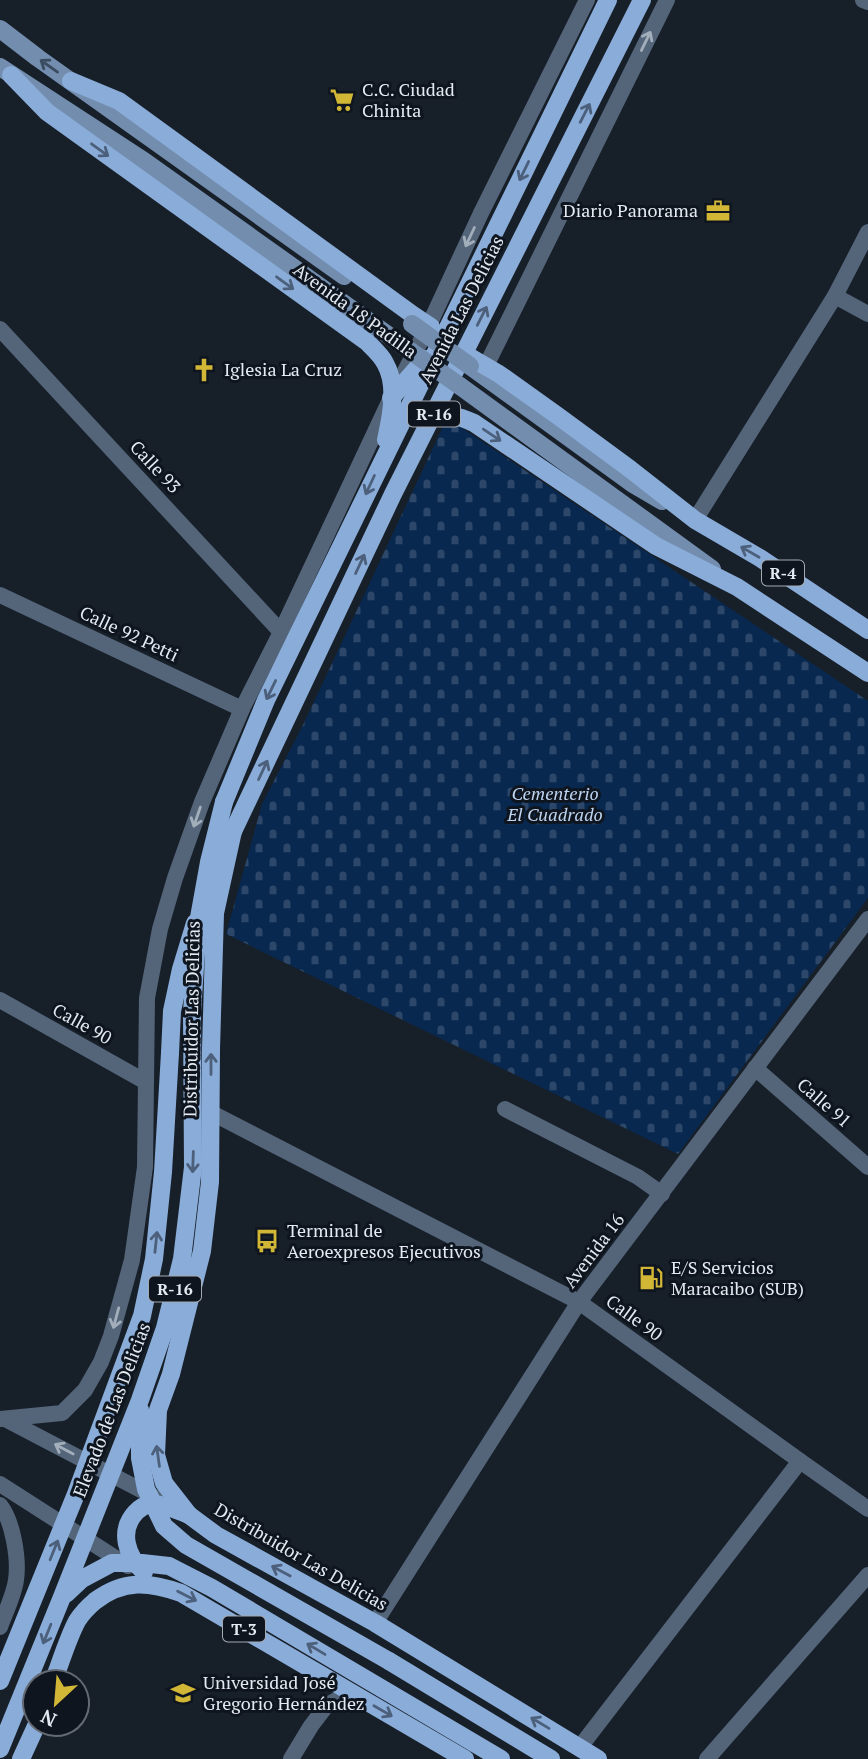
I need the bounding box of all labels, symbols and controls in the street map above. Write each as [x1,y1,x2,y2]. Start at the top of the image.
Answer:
one-way arrow [640,31,654,52]
one-way arrow [40,59,59,73]
place label: C.C. Ciudad Chinita [362,77,455,122]
supermarket icon: C.C. Ciudad Chinita [328,86,356,114]
one-way arrow [578,103,592,124]
one-way arrow [90,143,109,157]
one-way arrow [517,160,531,181]
office icon: Diario Panorama [704,197,732,225]
place label: Diario Panorama [563,198,698,222]
one-way arrow [463,226,476,247]
street label: Avenida Las Delicias [413,232,509,388]
street label: Avenida 18 Padilla [289,257,422,363]
one-way arrow [275,275,294,290]
one-way arrow [475,306,489,327]
church icon: Iglesia La Cruz [190,356,218,384]
place label: Iglesia La Cruz [224,357,342,381]
road number: R-16 [408,402,460,426]
one-way arrow [482,428,501,442]
street label: Calle 93 [125,435,186,498]
one-way arrow [363,474,376,496]
one-way arrow [740,545,760,559]
one-way arrow [354,554,367,575]
road number: R-4 [762,560,804,586]
street label: Calle 92 Petti [76,600,183,666]
one-way arrow [263,679,277,700]
one-way arrow [256,760,270,781]
park label: Cementerio El Cuadrado [506,781,603,826]
one-way arrow [189,805,202,827]
street label: Distribuidor Las Delicias [177,921,205,1117]
street label: Calle 90 [49,997,116,1049]
one-way arrow [204,1053,217,1076]
street label: Calle 91 [793,1072,857,1132]
one-way arrow [186,1150,200,1173]
street label: Avenida 16 [557,1208,629,1293]
place label: Terminal de Aeroexpresos Ejecutivos [287,1218,481,1263]
bus stop icon: Terminal de Aeroexpresos Ejecutivos [253,1227,281,1255]
one-way arrow [149,1231,162,1253]
place label: E/S Servicios Maracaibo (SUB) [671,1255,804,1300]
fuel station icon: E/S Servicios Maracaibo (SUB) [637,1264,665,1292]
road number: R-16 [149,1276,201,1302]
street label: Calle 90 [602,1289,668,1346]
one-way arrow [109,1307,122,1329]
street label: Elevado de Las Delicias [67,1319,155,1500]
one-way arrow [54,1442,74,1456]
one-way arrow [152,1445,165,1468]
street label: Distribuidor Las Delicias [211,1497,392,1616]
one-way arrow [49,1539,62,1561]
one-way arrow [271,1564,291,1578]
one-way arrow [176,1590,196,1604]
road number: T-3 [223,1616,265,1642]
one-way arrow [40,1623,53,1644]
one-way arrow [307,1642,327,1656]
north arrow [21,1668,91,1738]
place label: Universidad José Gregorio Hernández [203,1670,365,1715]
school or university icon: Universidad José Gregorio Hernández [169,1679,197,1707]
text: N [36,1704,60,1733]
one-way arrow [373,1704,393,1718]
one-way arrow [531,1716,551,1730]

